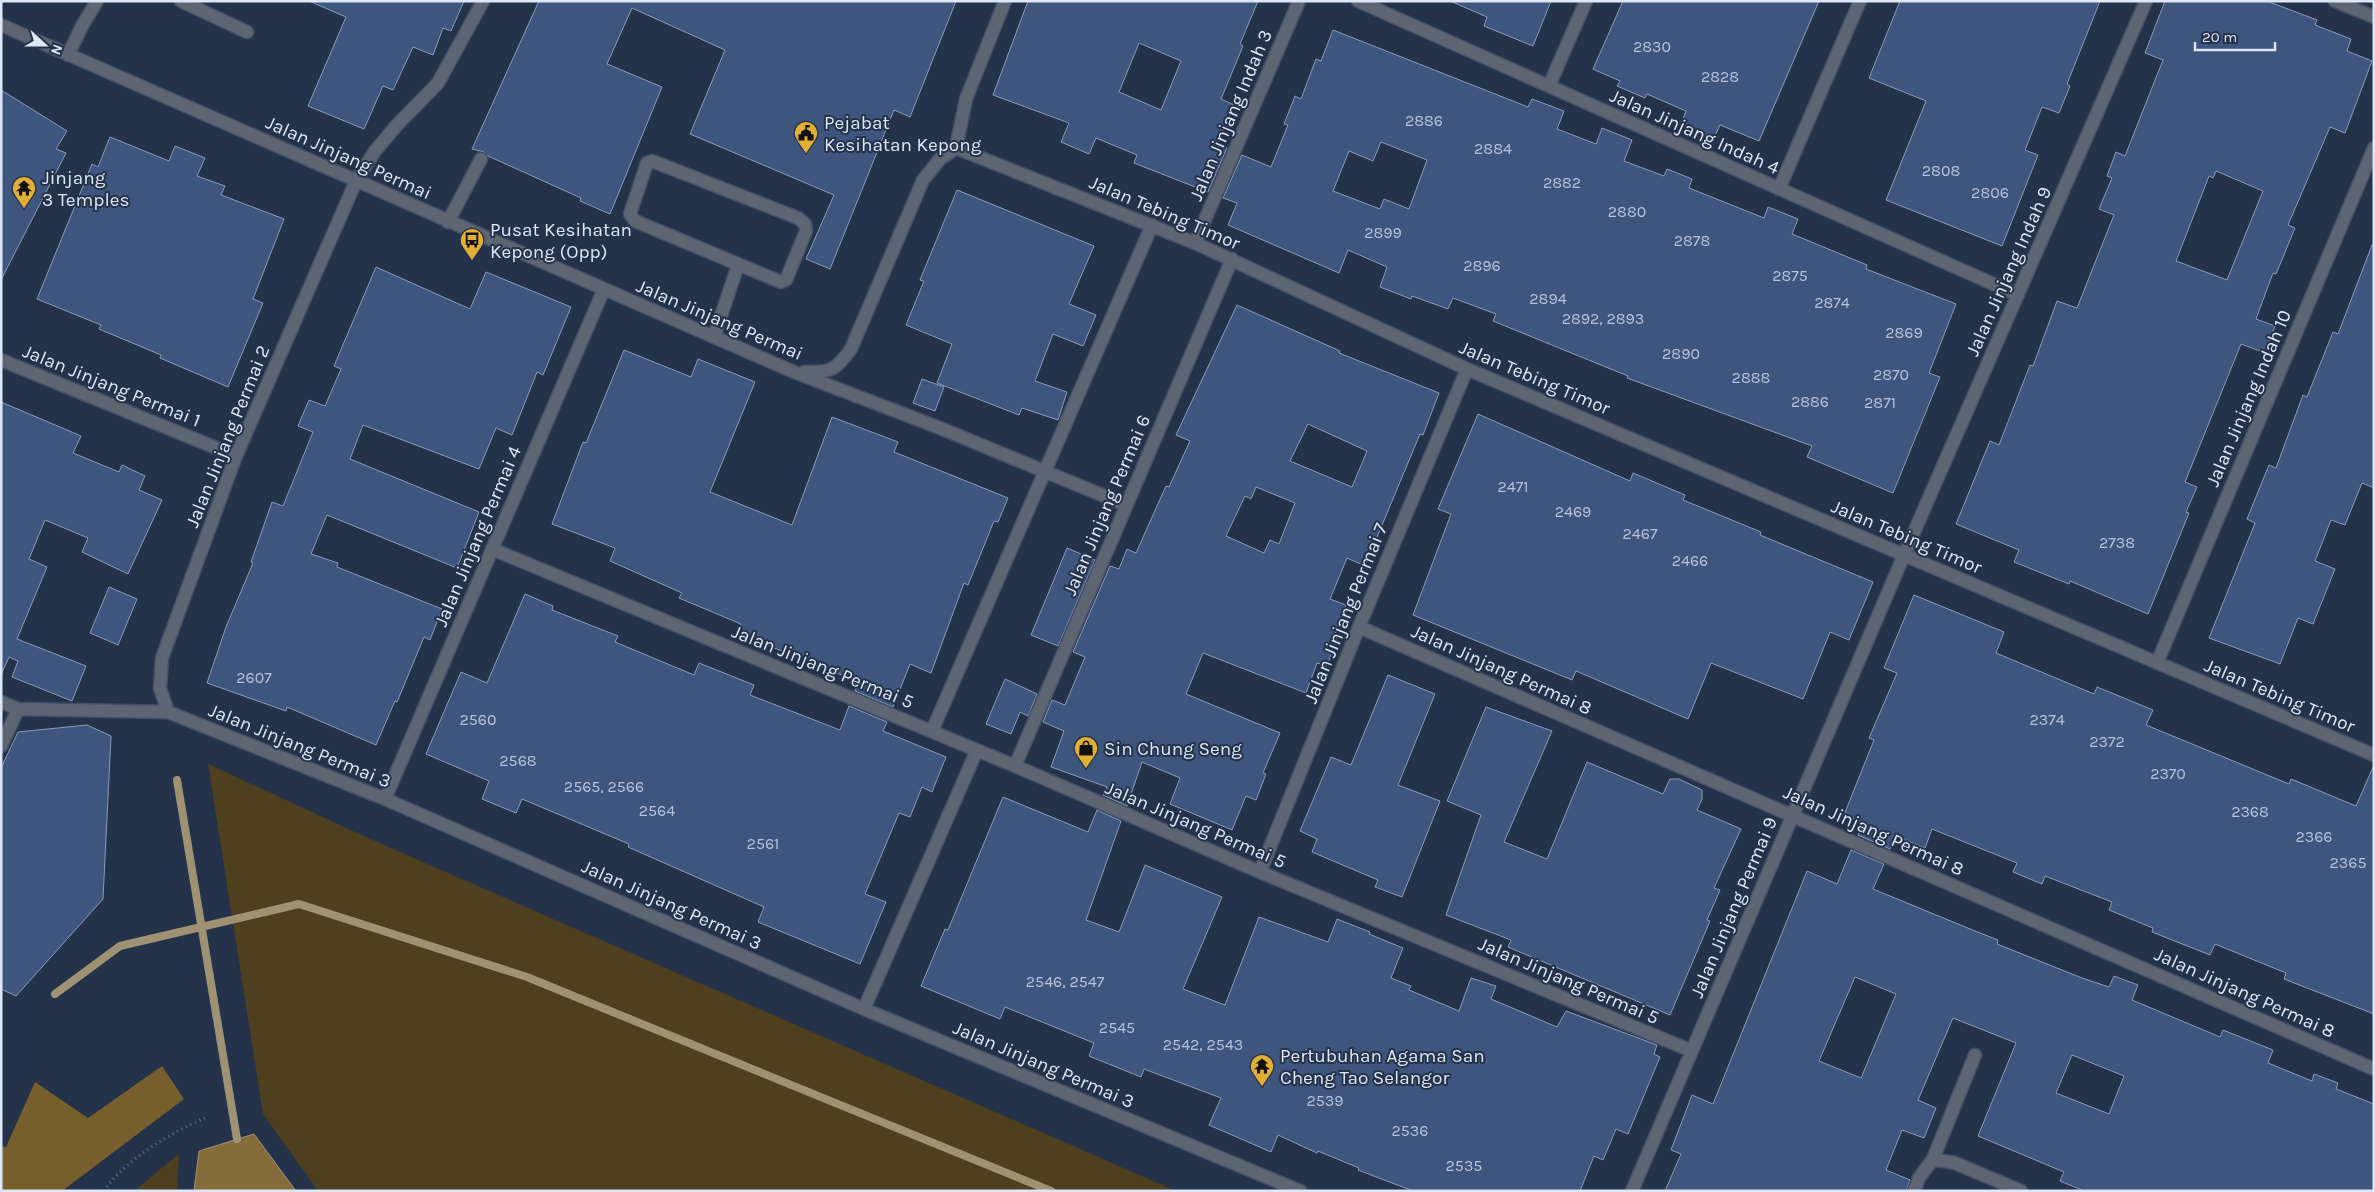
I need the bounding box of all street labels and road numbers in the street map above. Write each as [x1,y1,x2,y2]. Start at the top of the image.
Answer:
street label: Jalan Jinjang Indah 3 [1185,27,1277,204]
street label: Jalan Jinjang Indah 4 [1607,85,1783,179]
street label: Jalan Jinjang Permai [262,111,435,204]
street label: Jalan Tebing Timor [1086,171,1243,255]
street label: Jalan Jinjang Indah 9 [1962,183,2056,360]
street label: Jalan Jinjang Permai [633,275,806,365]
street label: Jalan Jinjang Indah 10 [2202,307,2296,490]
street label: Jalan Tebing Timor [1456,336,1613,420]
street label: Jalan Jinjang Permai 1 [20,340,204,432]
street label: Jalan Jinjang Permai 2 [181,342,275,531]
street label: Jalan Jinjang Permai 6 [1059,412,1155,599]
street label: Jalan Jinjang Permai 4 [430,442,526,630]
street label: Jalan Tebing Timor [1828,495,1985,579]
street label: Jalan Jinjang Permai 7 [1300,520,1392,707]
street label: Jalan Jinjang Permai 5 [729,620,917,713]
street label: Jalan Jinjang Permai 8 [1408,620,1595,720]
street label: Jalan Tebing Timor [2201,654,2358,738]
street label: Jalan Jinjang Permai 3 [205,699,394,793]
street label: Jalan Jinjang Permai 5 [1102,777,1289,873]
street label: Jalan Jinjang Permai 8 [1780,781,1967,881]
street label: Jalan Jinjang Permai 9 [1686,814,1782,1001]
street label: Jalan Jinjang Permai 3 [578,855,765,955]
street label: Jalan Jinjang Permai 5 [1475,933,1662,1029]
street label: Jalan Jinjang Permai 8 [2151,943,2338,1043]
street label: Jalan Jinjang Permai 3 [950,1017,1137,1113]

